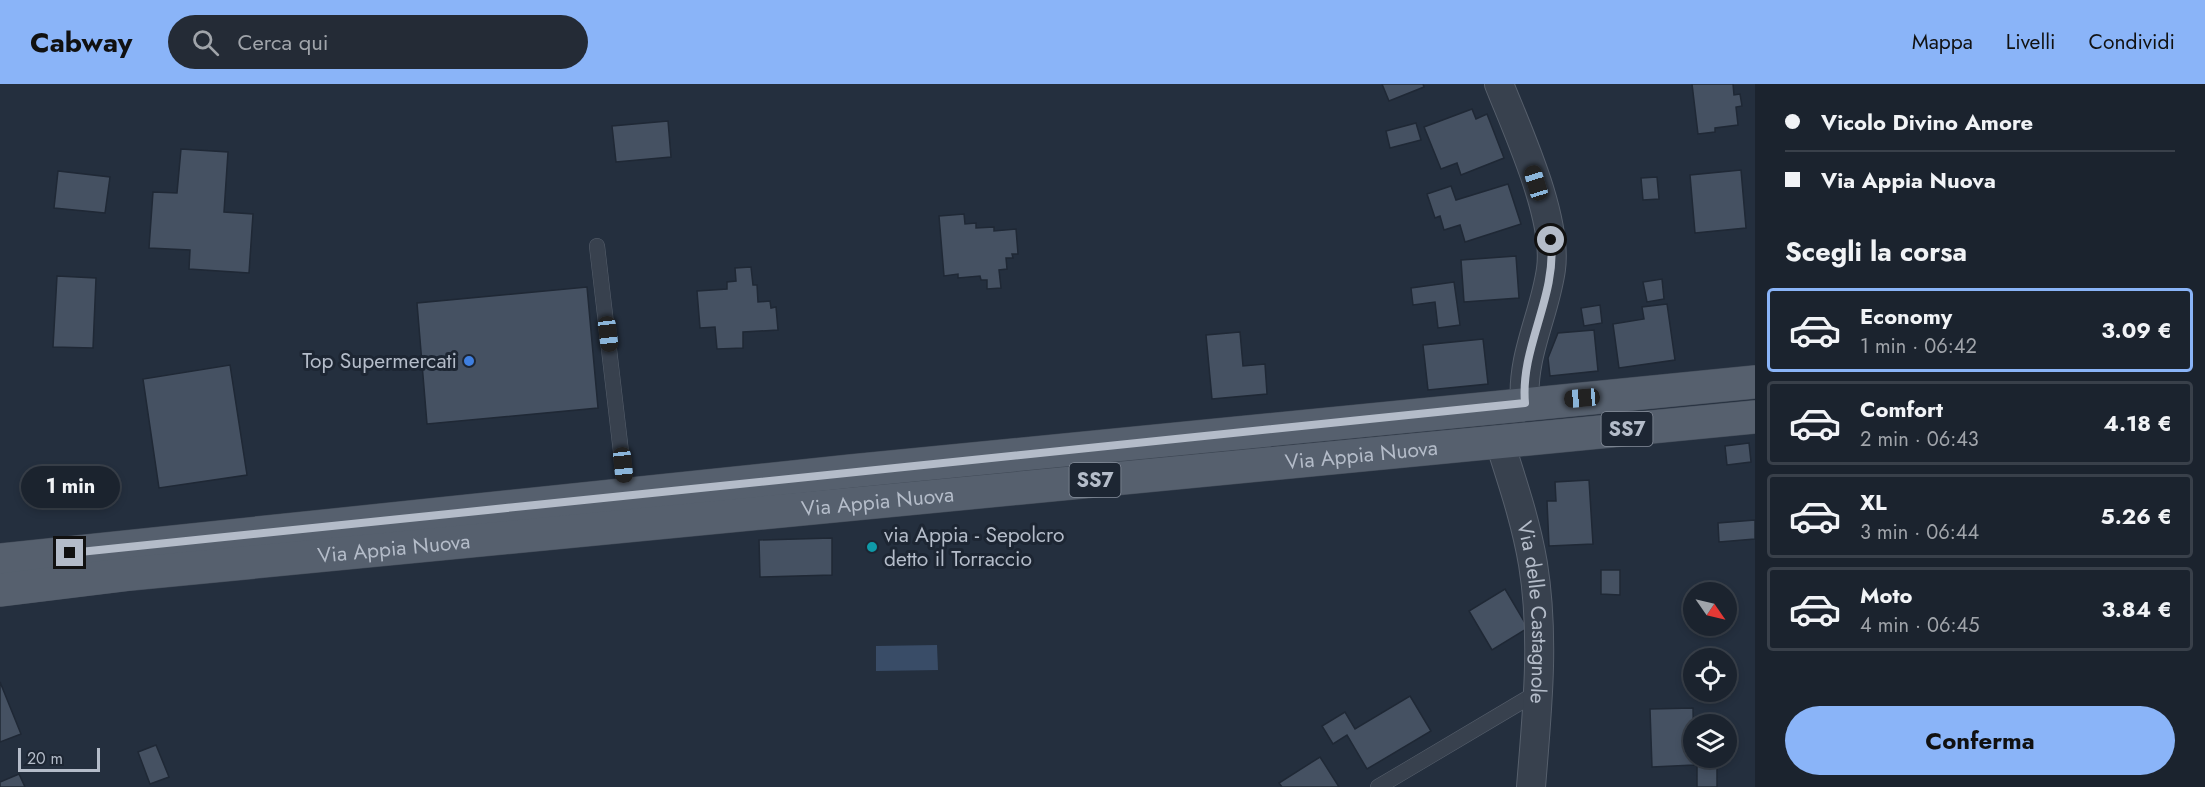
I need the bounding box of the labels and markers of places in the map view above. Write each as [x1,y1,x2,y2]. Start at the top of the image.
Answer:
place label: Top Supermercati [302,346,457,376]
marker: Top Supermercati [462,354,476,368]
place label: via Appia - Sepolcro detto il Torraccio [884,520,1064,574]
marker: via Appia - Sepolcro detto il Torraccio [865,540,879,554]

